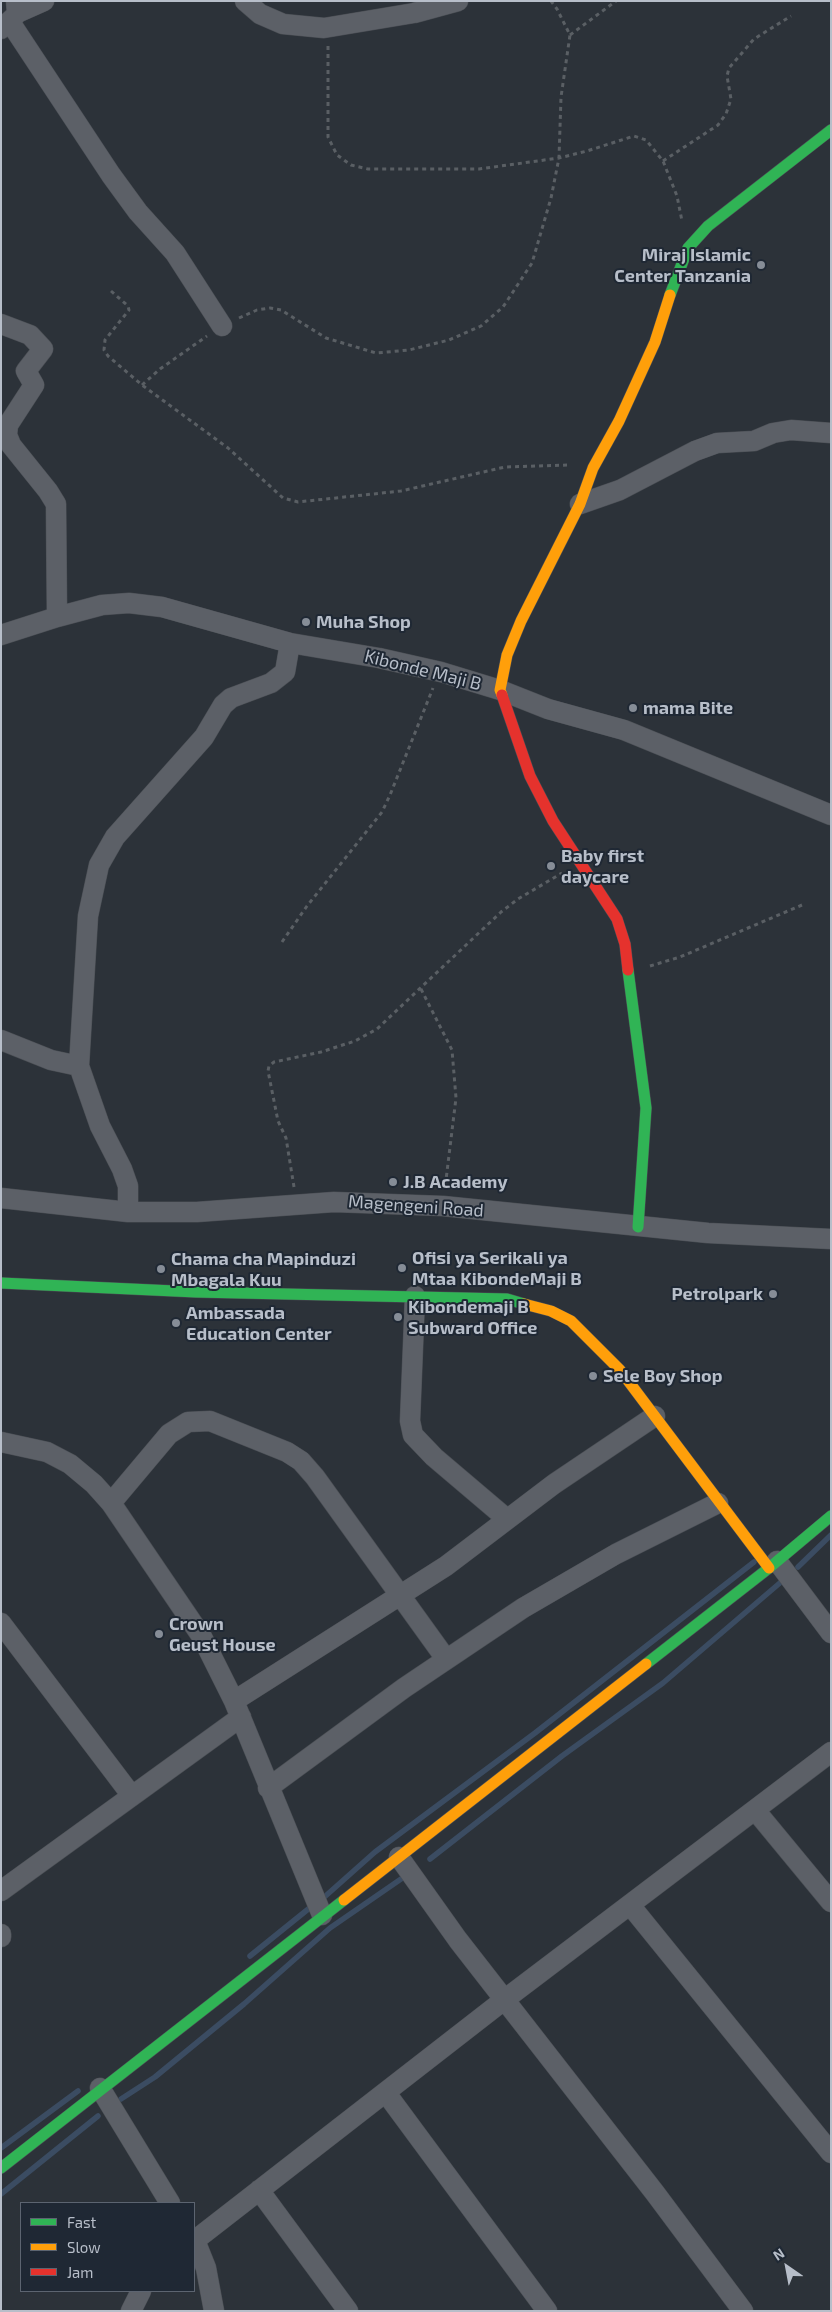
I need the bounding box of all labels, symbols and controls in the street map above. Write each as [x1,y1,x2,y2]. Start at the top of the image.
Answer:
place label: Miraj Islamic Center Tanzania [614,244,751,286]
marker: Miraj Islamic Center Tanzania [755,259,767,271]
place label: Muha Shop [316,611,411,633]
marker: Muha Shop [300,616,312,628]
street label: Kibonde Maji B [362,645,484,695]
place label: mama Bite [643,697,733,719]
marker: mama Bite [627,702,639,714]
place label: Baby first daycare [561,845,644,888]
marker: Baby first daycare [545,860,557,872]
place label: J.B Academy [403,1171,508,1193]
marker: J.B Academy [387,1176,399,1188]
street label: Magengeni Road [348,1190,484,1222]
place label: Ofisi ya Serikali ya Mtaa KibondeMaji B [412,1247,582,1290]
place label: Chama cha Mapinduzi Mbagala Kuu [171,1248,356,1290]
marker: Ofisi ya Serikali ya Mtaa KibondeMaji B [396,1262,408,1274]
marker: Chama cha Mapinduzi Mbagala Kuu [155,1263,167,1275]
place label: Petrolpark [672,1283,763,1305]
marker: Petrolpark [767,1288,779,1300]
place label: Kibondemaji B Subward Office [408,1296,537,1338]
place label: Ambassada Education Center [186,1302,332,1345]
marker: Kibondemaji B Subward Office [392,1311,404,1323]
marker: Ambassada Education Center [170,1317,182,1329]
place label: Sele Boy Shop [603,1365,722,1387]
marker: Sele Boy Shop [587,1370,599,1382]
place label: Crown Geust House [169,1613,276,1656]
marker: Crown Geust House [153,1628,165,1640]
legend [20,2202,195,2292]
text: Fast [67,2213,96,2231]
text: Slow [67,2238,101,2256]
north arrow [762,2242,812,2292]
text: N [770,2244,787,2264]
text: Jam [67,2263,93,2281]

